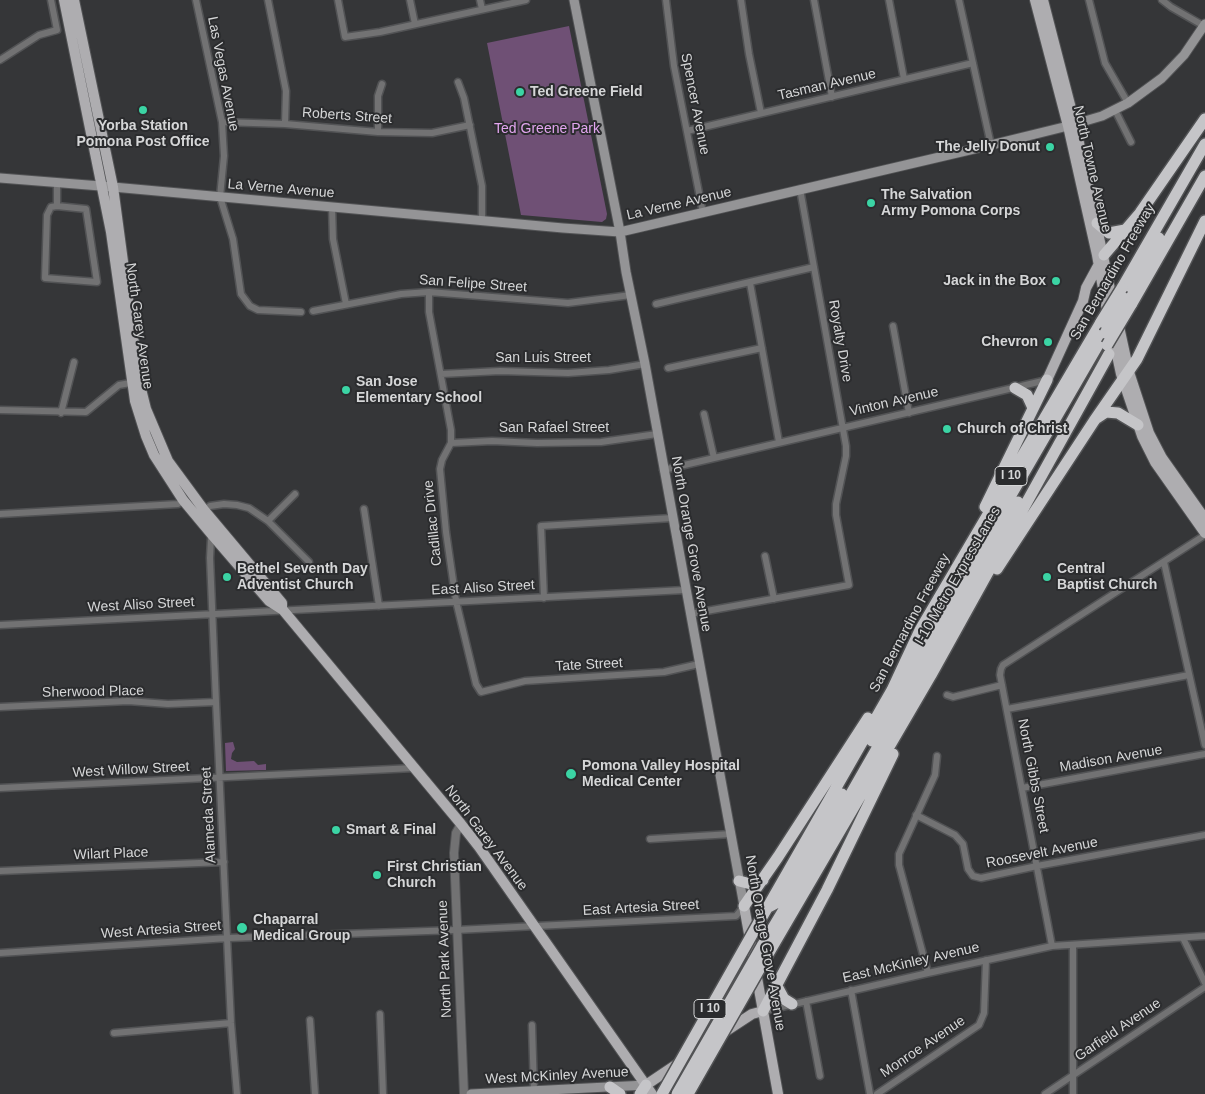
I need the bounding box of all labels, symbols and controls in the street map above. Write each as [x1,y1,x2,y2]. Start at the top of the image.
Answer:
street label: Las Vegas Avenue [204,15,242,133]
street label: Spencer Avenue [677,52,713,156]
street label: Tasman Avenue [776,66,878,104]
place label: Ted Greene Field [530,84,643,100]
marker: Ted Greene Field [514,86,526,98]
marker: Yorba Station Pomona Post Office [137,104,149,116]
street label: Roberts Street [301,104,393,128]
street label: North Towne Avenue [1069,104,1115,234]
place label: Yorba Station Pomona Post Office [76,118,210,150]
park label: Ted Greene Park [494,121,600,137]
place label: The Jelly Donut [936,139,1040,155]
marker: The Jelly Donut [1044,141,1056,153]
street label: La Verne Avenue [227,176,335,202]
street label: La Verne Avenue [625,184,733,224]
place label: The Salvation Army Pomona Corps [881,187,1020,220]
marker: The Salvation Army Pomona Corps [865,197,877,209]
street label: San Bernardino Freeway [1067,201,1159,343]
street label: North Garey Avenue [122,262,156,390]
street label: San Felipe Street [418,272,528,296]
place label: Jack in the Box [943,273,1046,289]
marker: Jack in the Box [1050,275,1062,287]
street label: Royalty Drive [825,299,855,383]
place label: Chevron [981,334,1038,350]
marker: Chevron [1042,336,1054,348]
street label: San Luis Street [495,350,591,366]
place label: San Jose Elementary School [356,374,482,407]
marker: San Jose Elementary School [340,384,352,396]
street label: Vinton Avenue [848,384,940,420]
street label: San Rafael Street [499,420,609,436]
place label: Church of Christ [957,421,1067,437]
marker: Church of Christ [941,423,953,435]
street label: North Orange Grove Avenue [667,455,715,633]
road number: I 10 [995,466,1027,486]
street label: Cadillac Drive [420,479,446,567]
street label: I-10 Metro ExpressLanes [912,504,1004,648]
street label: San Bernardino Freeway [866,551,954,695]
place label: Bethel Seventh Day Adventist Church [237,561,368,594]
place label: Central Baptist Church [1057,561,1157,594]
marker: Bethel Seventh Day Adventist Church [221,571,233,583]
marker: Central Baptist Church [1041,571,1053,583]
street label: East Aliso Street [431,577,535,599]
street label: West Aliso Street [87,594,195,616]
street label: Tate Street [555,655,623,675]
street label: Sherwood Place [42,683,144,701]
street label: North Gibbs Street [1014,717,1052,835]
street label: Madison Avenue [1058,742,1164,776]
place label: Pomona Valley Hospital Medical Center [582,758,740,790]
street label: West Willow Street [72,759,190,781]
street label: Alameda Street [198,766,220,864]
marker: Pomona Valley Hospital Medical Center [564,767,578,781]
street label: North Garey Avenue [441,782,531,894]
place label: Smart & Final [346,822,436,838]
marker: Smart & Final [330,824,342,836]
street label: Roosevelt Avenue [985,834,1099,872]
street label: Wilart Place [73,844,149,864]
street label: North Orange Grove Avenue [741,854,789,1032]
place label: First Christian Church [387,859,482,892]
marker: First Christian Church [371,869,383,881]
street label: East Artesia Street [582,897,700,919]
street label: North Park Avenue [435,900,455,1018]
place label: Chaparral Medical Group [253,912,350,944]
street label: West Artesia Street [100,917,222,943]
marker: Chaparral Medical Group [235,921,249,935]
street label: East McKinley Avenue [841,939,981,987]
street label: Garfield Avenue [1072,995,1164,1065]
road number: I 10 [694,1000,726,1019]
street label: Monroe Avenue [877,1012,969,1082]
street label: West McKinley Avenue [485,1064,629,1088]

